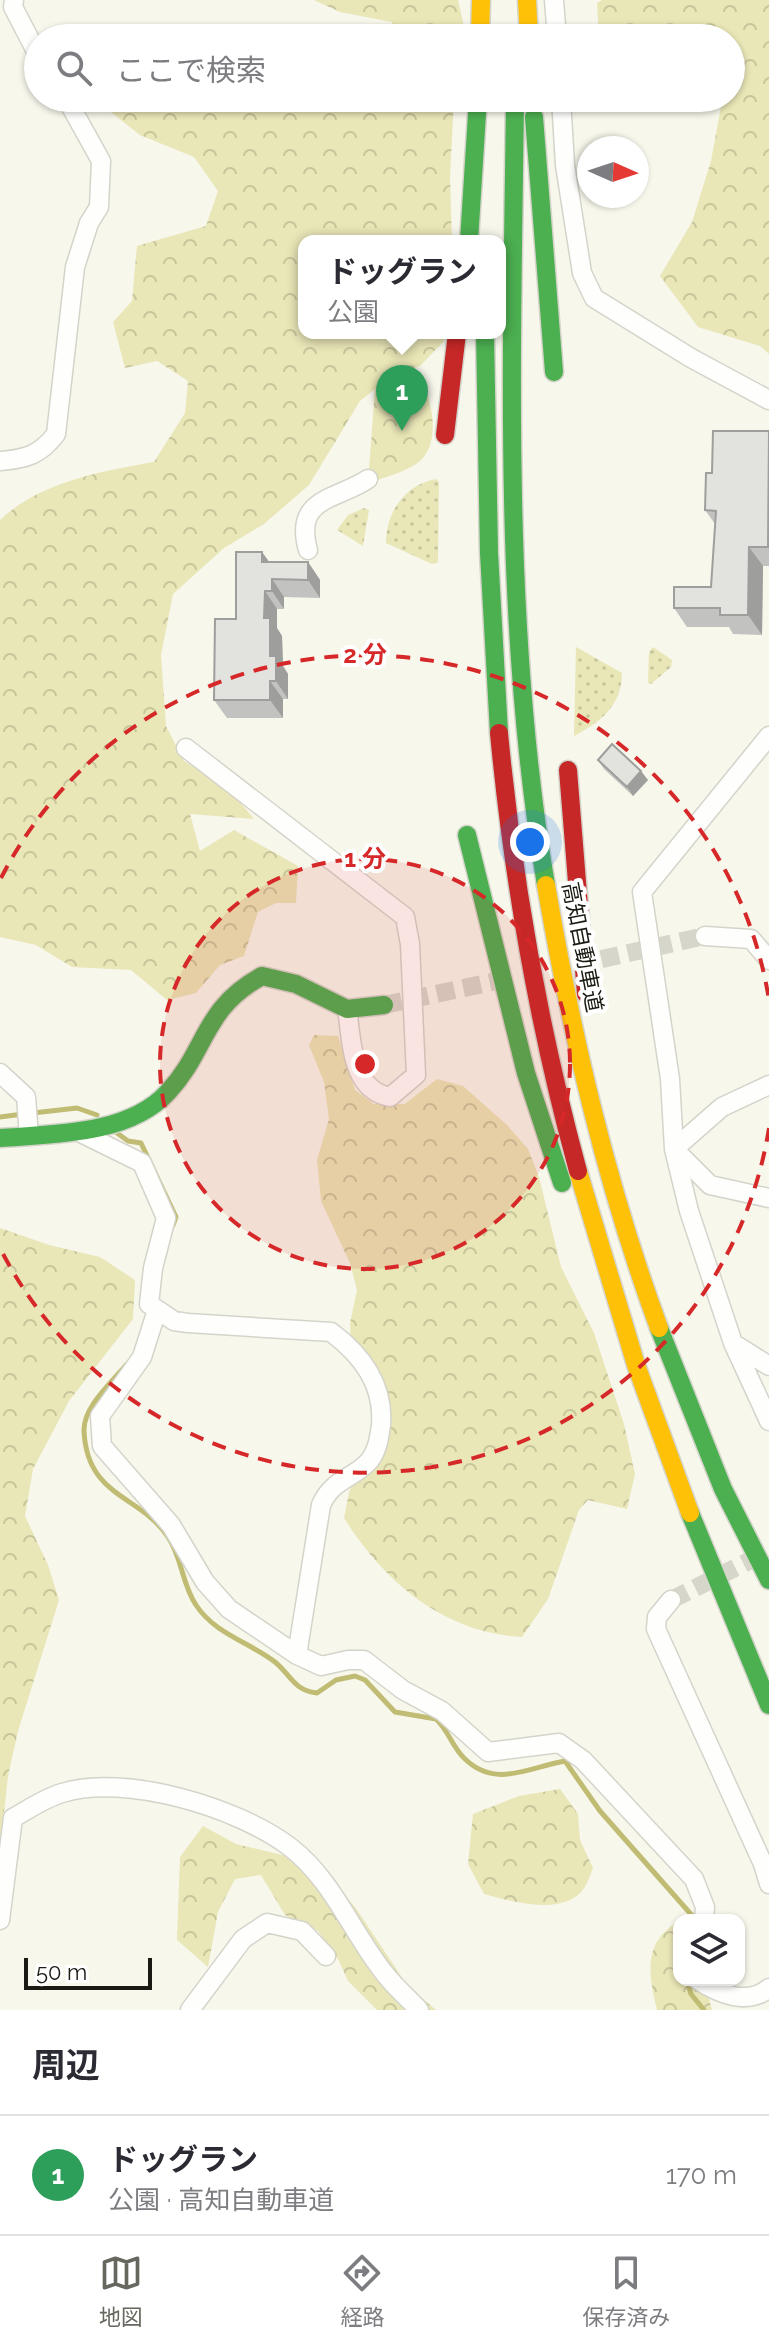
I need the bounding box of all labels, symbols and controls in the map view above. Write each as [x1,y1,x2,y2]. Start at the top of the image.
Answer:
search box [24,24,745,112]
icon: search [52,46,96,90]
text: ここで検索 [116,53,266,88]
north arrow [577,136,649,208]
popup [298,235,506,339]
text: ドッグラン [327,254,477,289]
text: 公園 [327,297,379,327]
pin: 1 [376,365,428,431]
text: 2 分 [343,640,387,669]
your location [510,822,550,862]
text: 1 分 [344,844,386,873]
street label: 高知自動車道 [558,880,608,1014]
centre of rings [351,1050,379,1078]
map controls [673,1914,745,1986]
button: layers [673,1914,745,1986]
scale bar [24,1954,152,1990]
text: 50 m [36,1959,87,1985]
text: 周辺 [32,2045,100,2085]
text: ドッグラン [108,2142,258,2177]
text: 1 [52,2160,64,2190]
text: 170 m [666,2160,737,2190]
text: 公園 · 高知自動車道 [108,2185,334,2215]
tab: 地図 [99,2251,143,2331]
tab: 経路 [340,2251,384,2331]
tab: 保存済み [582,2251,670,2331]

